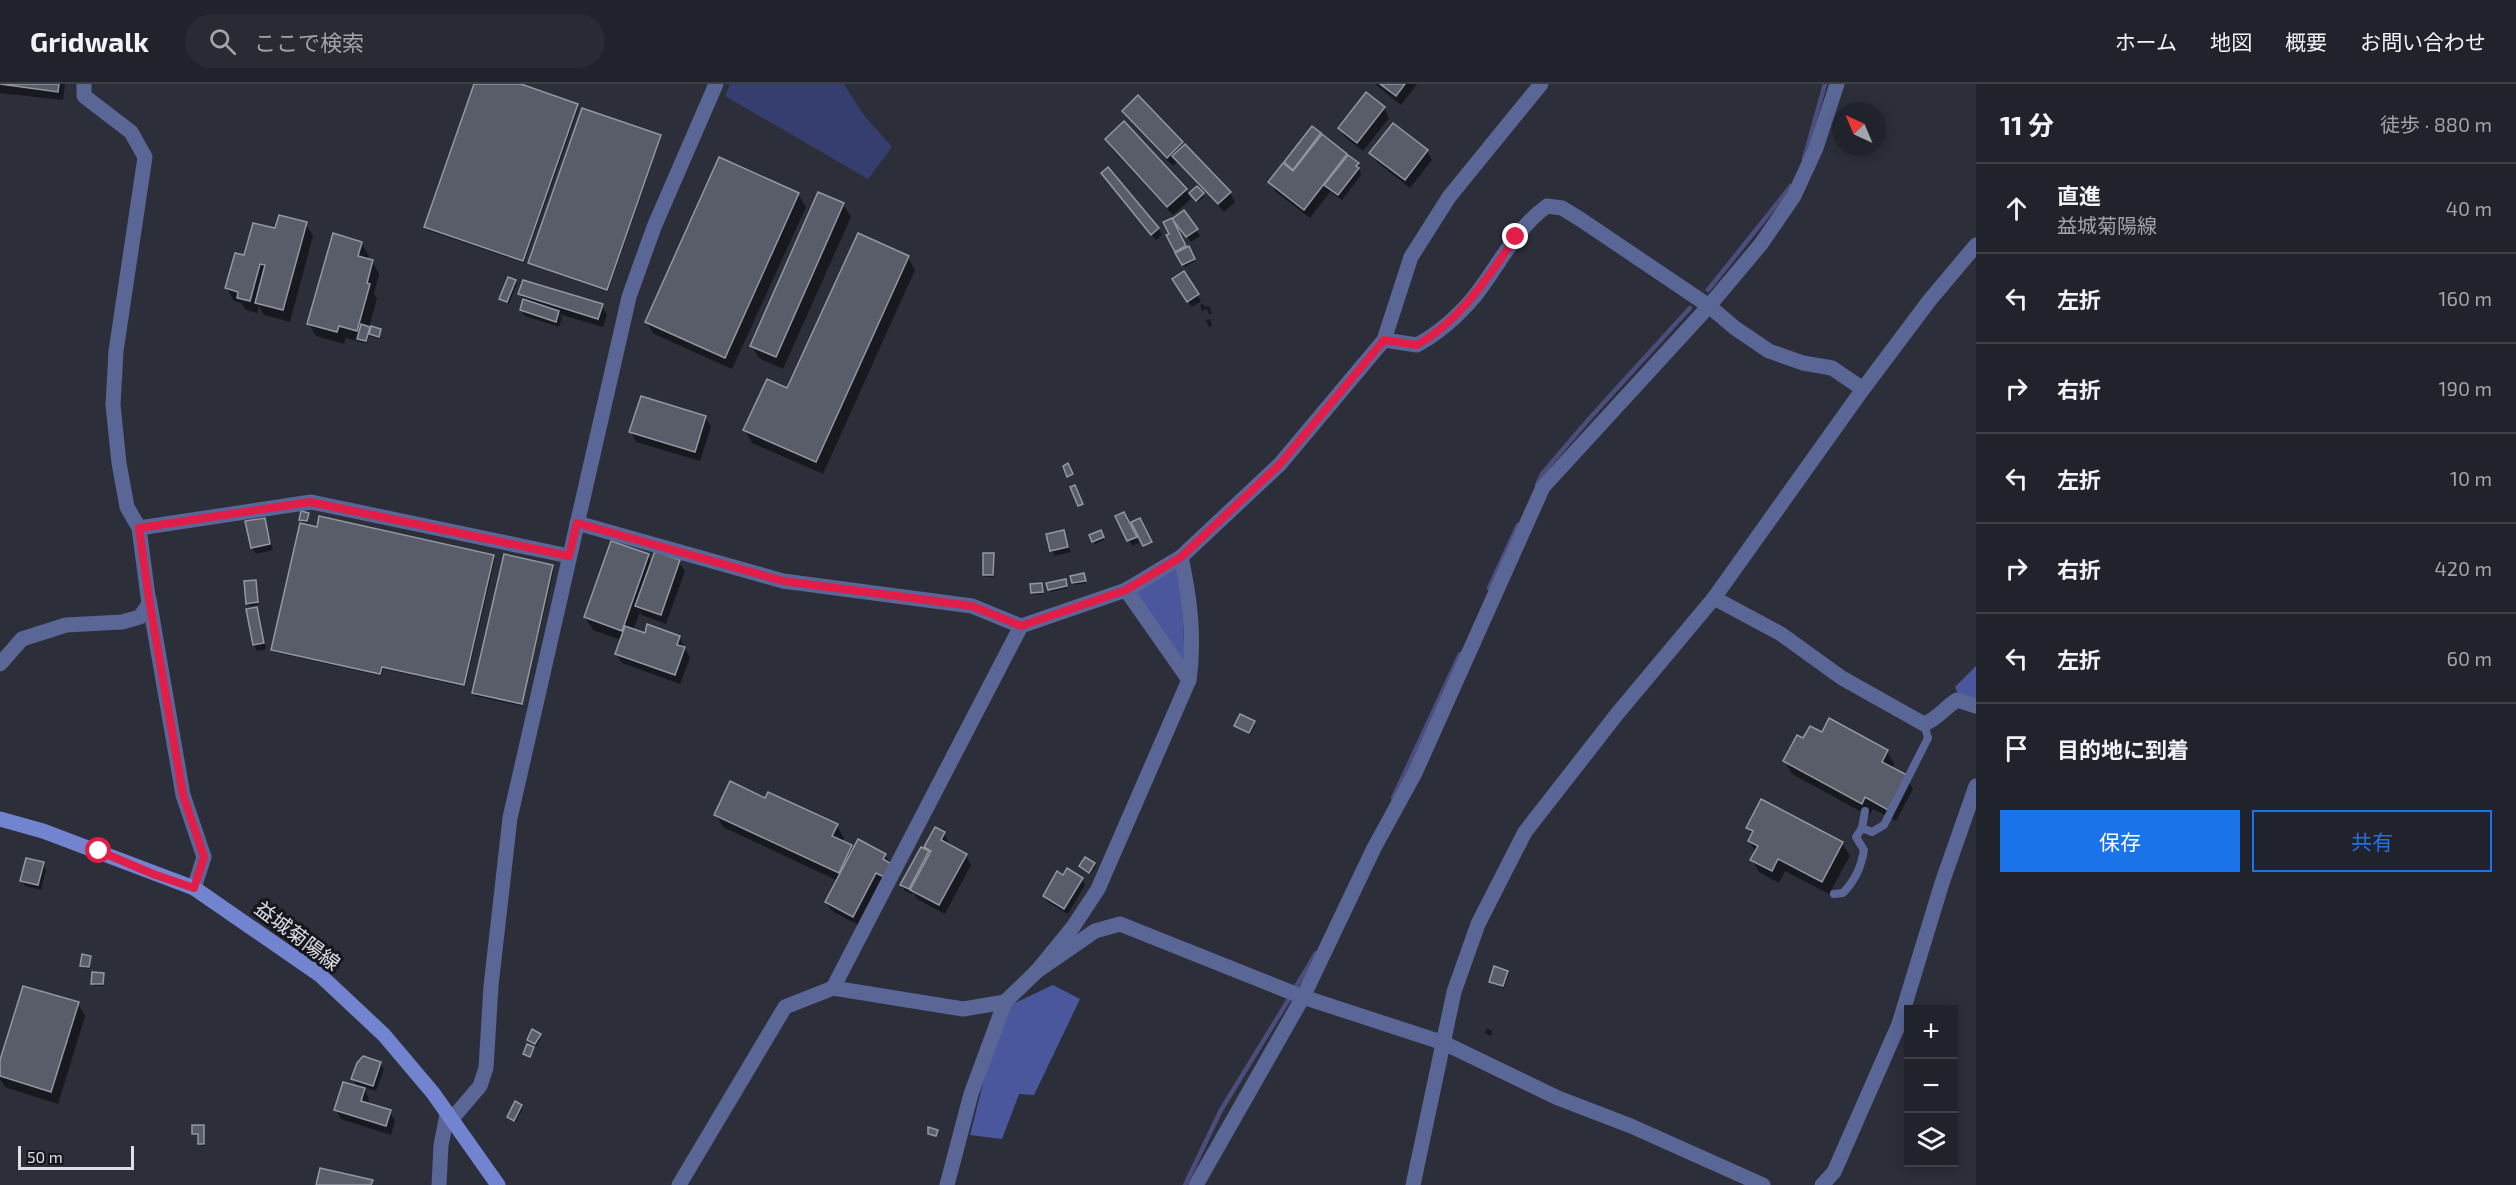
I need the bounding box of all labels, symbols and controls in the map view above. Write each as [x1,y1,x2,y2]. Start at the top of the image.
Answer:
search box [185,14,605,68]
text: Gridwalk [30,24,149,58]
icon: search [206,25,239,58]
text: ここで検索 [254,29,364,55]
text: ホーム [2115,29,2177,54]
text: 地図 [2210,29,2252,54]
text: 概要 [2285,29,2327,54]
text: お問い合わせ [2360,29,2486,54]
north arrow [1832,102,1886,156]
text: 11 分 [2000,109,2054,140]
text: 徒歩 · 880 m [2380,112,2492,136]
text: 直進 [2057,182,2101,208]
icon: ahead [2000,192,2033,225]
text: 40 m [2446,196,2492,220]
text: 益城菊陽線 [2057,213,2157,237]
route end [1502,223,1528,249]
icon: left [2000,282,2033,315]
text: 左折 [2057,286,2101,312]
text: 160 m [2439,286,2492,310]
icon: right [2000,372,2033,405]
text: 右折 [2057,376,2101,402]
text: 190 m [2439,376,2492,400]
icon: left [2000,462,2033,495]
text: 左折 [2057,466,2101,492]
text: 10 m [2450,466,2492,490]
icon: right [2000,552,2033,585]
text: 右折 [2057,556,2101,582]
text: 420 m [2434,556,2492,580]
icon: left [2000,642,2033,675]
text: 左折 [2057,646,2101,672]
text: 60 m [2447,646,2492,670]
icon: arrive [2000,732,2033,765]
text: 目的地に到着 [2057,736,2189,762]
button: 保存 [2000,810,2240,872]
button: 共有 [2252,810,2492,872]
route start [85,837,111,863]
street label: 益城菊陽線 [251,895,345,975]
map controls [1904,1005,1958,1167]
button: + [1904,1005,1958,1059]
button: − [1904,1059,1958,1113]
button: layers [1904,1113,1958,1167]
scale bar [18,1143,134,1170]
text: 50 m [27,1147,63,1166]

